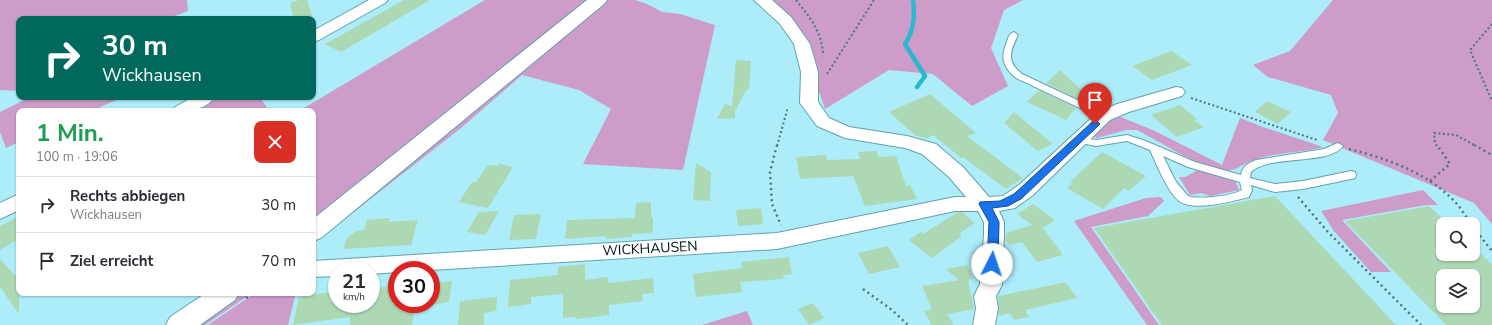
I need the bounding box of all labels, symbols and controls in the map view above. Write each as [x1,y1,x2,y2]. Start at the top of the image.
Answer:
text: 30 m [102,27,168,65]
icon: right [36,32,88,84]
text: Wickhausen [102,63,202,87]
pin [1078,83,1112,124]
icon: arrive [1084,89,1106,111]
text: 1 Min. [36,117,104,149]
button: close [254,121,296,163]
text: 100 m · 19:06 [36,148,118,166]
text: Rechts abbiegen [70,186,185,206]
icon: right [36,194,58,216]
text: 30 m [261,195,296,215]
text: Wickhausen [70,206,142,224]
map controls [1436,217,1480,313]
button: search [1436,217,1480,261]
street label: WICKHAUSEN [602,237,698,260]
position arrow [971,243,1013,285]
icon: arrive [36,250,58,272]
text: Ziel erreicht [70,251,153,271]
text: 70 m [261,251,296,271]
speed limit sign: 30 [388,261,440,313]
text: 21 [342,268,366,295]
button: layers [1436,269,1480,313]
text: km/h [343,290,365,304]

